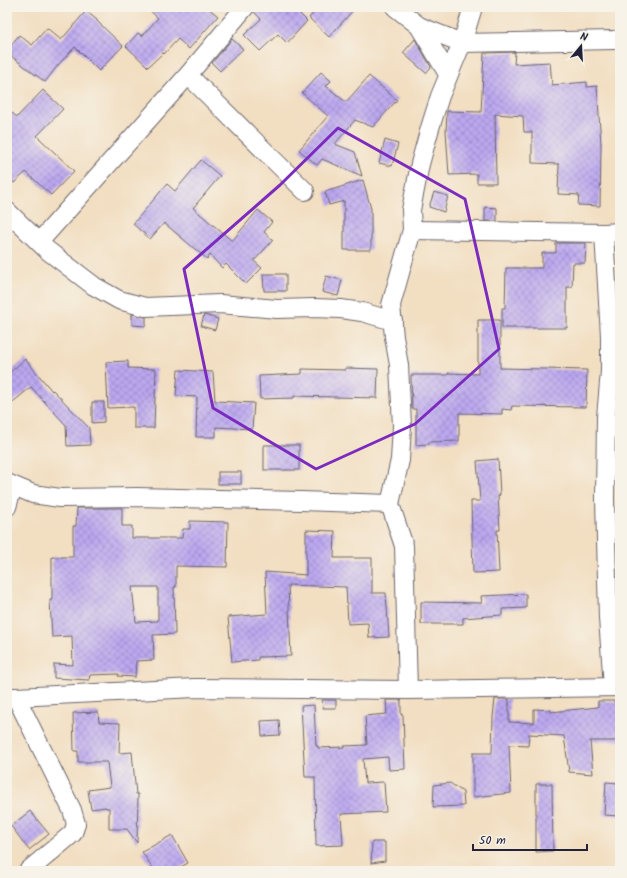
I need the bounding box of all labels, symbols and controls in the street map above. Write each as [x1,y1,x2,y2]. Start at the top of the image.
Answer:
north arrow [561,26,601,66]
text: N [578,28,590,47]
scale bar [473,826,587,852]
text: 50 m [479,831,506,850]

